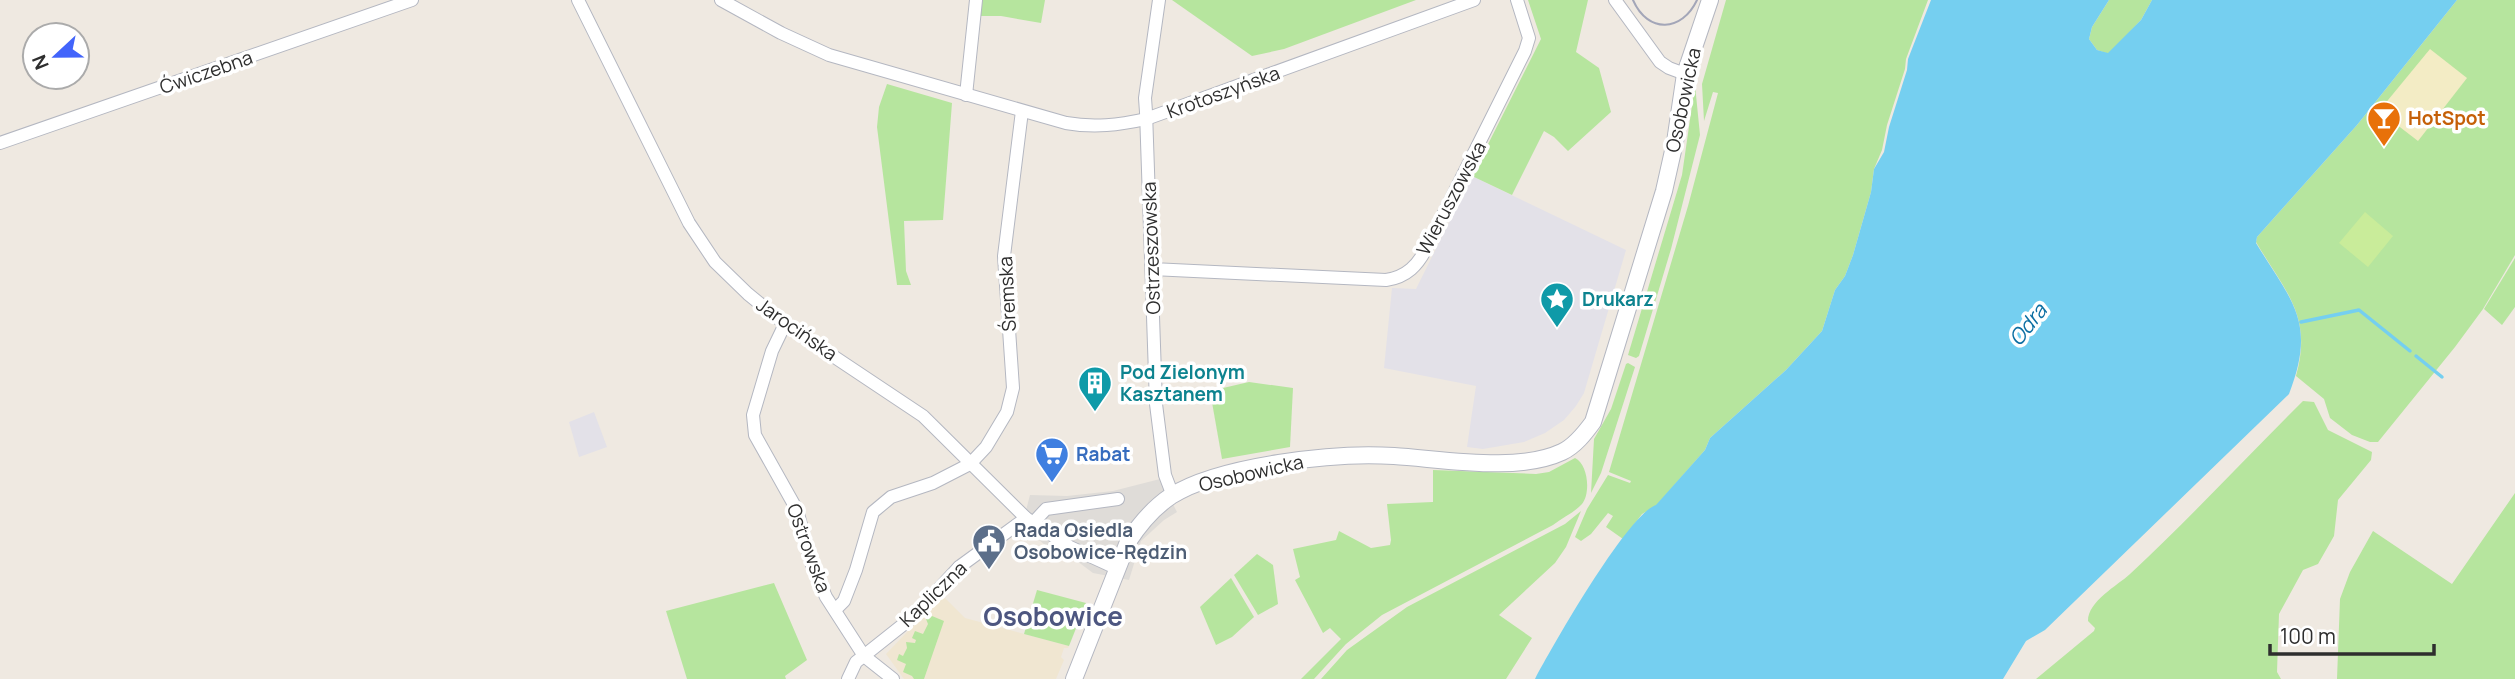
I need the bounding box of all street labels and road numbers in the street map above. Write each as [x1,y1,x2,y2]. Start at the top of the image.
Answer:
street label: Ćwiczebna [156,44,256,100]
street label: Osobowicka [1659,45,1707,155]
street label: Krotoszyńska [1163,60,1283,124]
street label: Wieruszowska [1410,137,1492,259]
street label: Ostrzeszowska [1136,181,1166,315]
street label: Śremska [992,256,1022,332]
street label: Jarocińska [751,292,843,366]
street label: Osobowicka [1196,448,1306,498]
street label: Ostrowska [781,500,837,596]
street label: Kapliczna [894,555,972,633]

